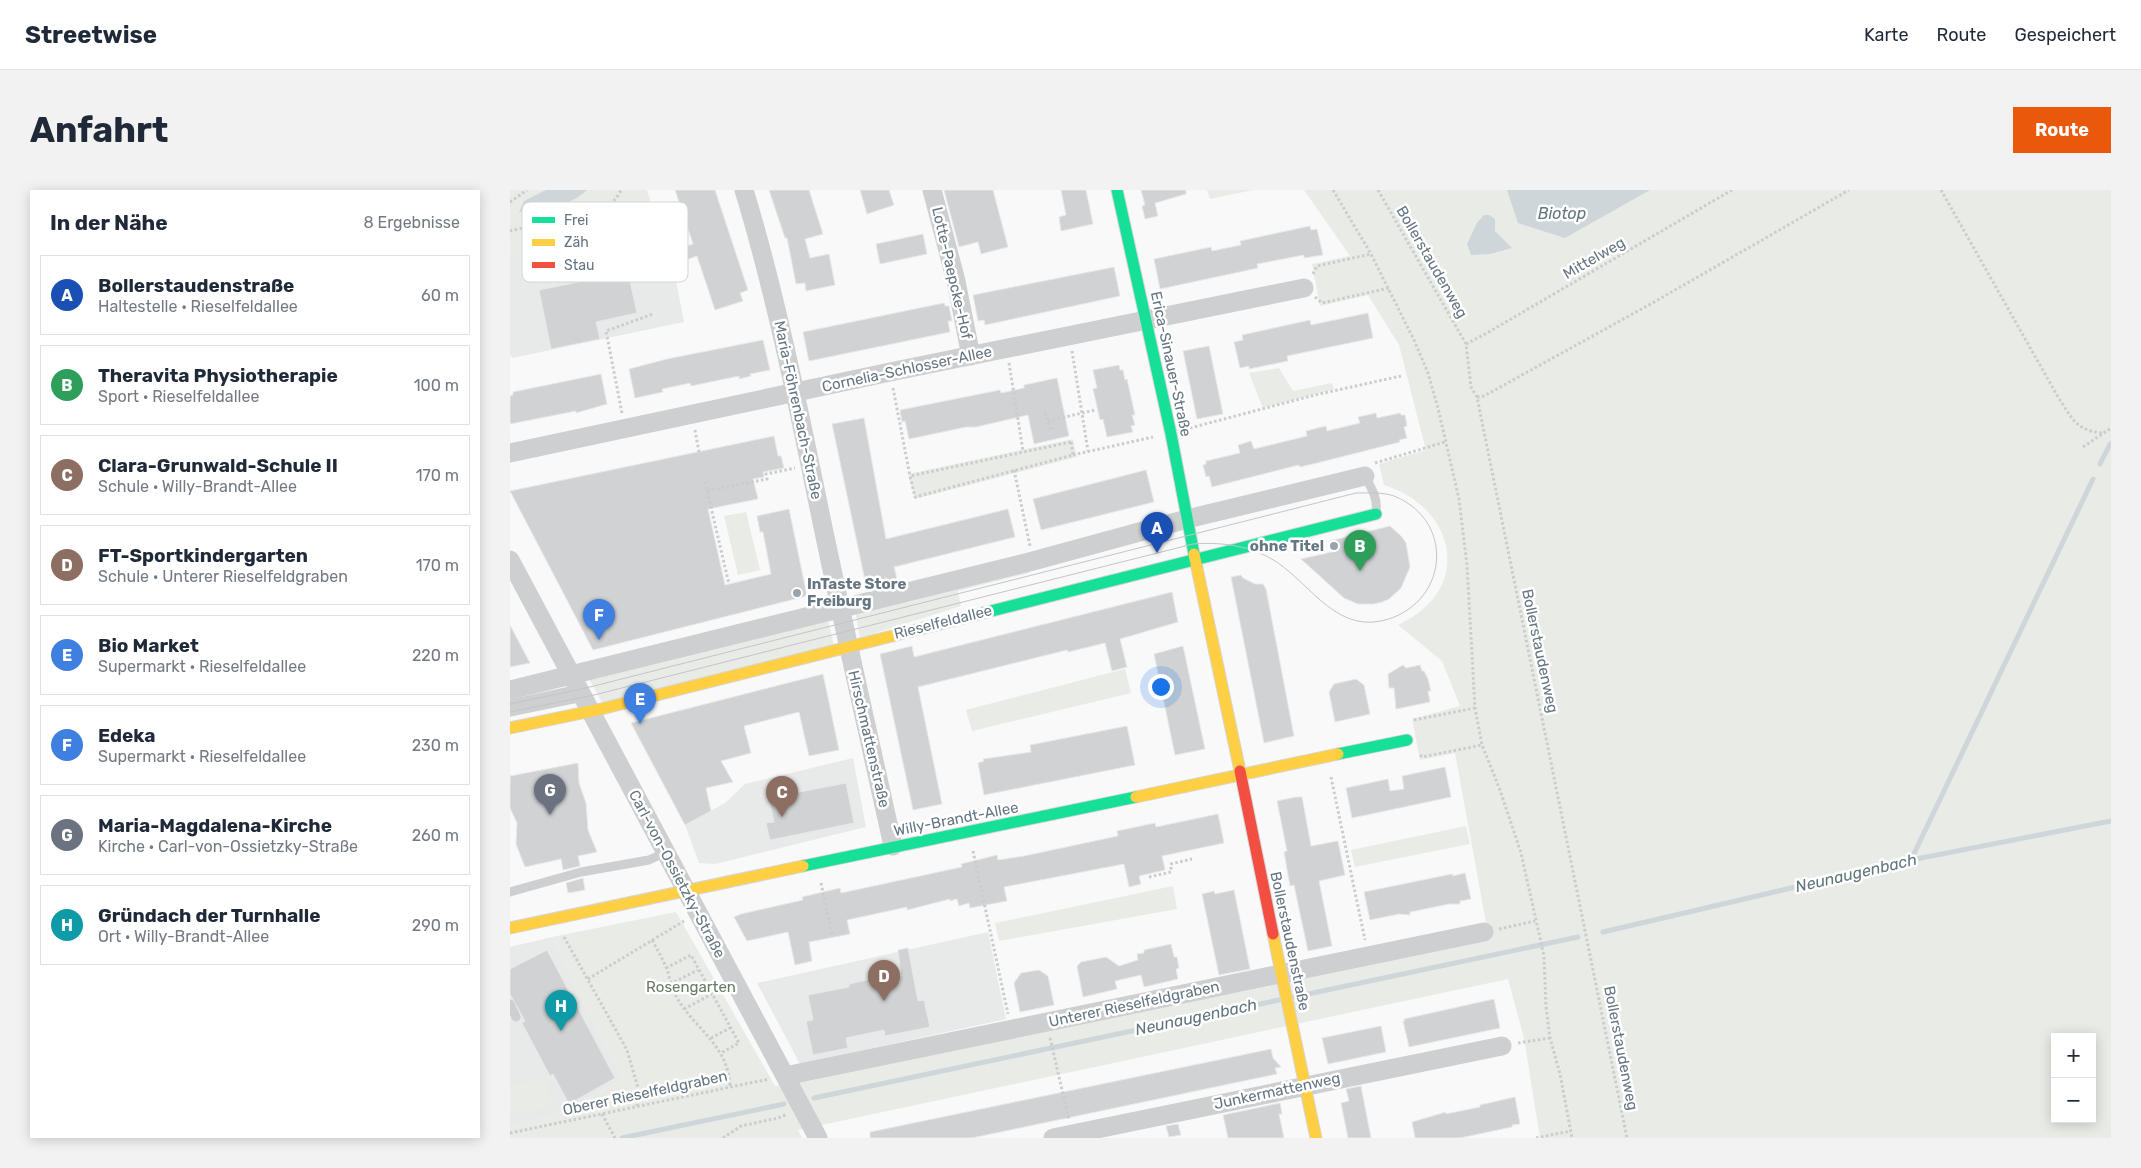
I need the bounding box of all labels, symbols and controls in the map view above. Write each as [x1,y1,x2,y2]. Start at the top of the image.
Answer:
text: Streetwise [25,21,157,49]
text: Karte [1864,24,1908,46]
text: Route [1936,24,1986,46]
text: Gespeichert [2014,24,2116,46]
button: Route [2013,107,2111,153]
text: Anfahrt [30,109,168,151]
legend [522,202,688,282]
street label: Bollerstaudenweg [1393,203,1471,321]
water label: Biotop [1538,204,1586,223]
street label: Lotte-Paepcke-Hof [928,205,976,341]
text: In der Nähe [50,210,168,235]
text: Frei [564,212,588,229]
text: 8 Ergebnisse [363,213,460,232]
street label: Mittelweg [1560,233,1628,283]
text: Zäh [564,234,589,251]
text: Stau [564,257,594,274]
text: Bollerstaudenstraße [98,274,294,297]
text: A [61,286,73,305]
text: 60 m [421,286,459,305]
street label: Erica-Sinauer-Straße [1147,290,1195,438]
text: Haltestelle · Rieselfeldallee [98,297,298,316]
street label: Maria-Föhrenbach-Straße [770,319,826,501]
street label: Cornelia-Schlosser-Allee [820,342,994,396]
text: Theravita Physiotherapie [98,364,338,387]
text: B [61,376,73,395]
text: 100 m [414,376,459,395]
text: Sport · Rieselfeldallee [98,387,259,406]
text: Clara-Grunwald-Schule II [98,454,338,477]
text: C [61,466,73,485]
text: 170 m [416,466,459,485]
text: Schule · Willy-Brandt-Allee [98,477,297,496]
pin: A [1141,512,1173,553]
pin: B [1344,530,1376,571]
place label: ohne Titel [1250,537,1324,555]
marker: ohne Titel [1328,540,1340,552]
text: FT-Sportkindergarten [98,544,308,567]
text: D [61,556,73,575]
text: 170 m [416,556,459,575]
text: Schule · Unterer Rieselfeldgraben [98,567,348,586]
place label: InTaste Store Freiburg [807,575,906,610]
marker: InTaste Store Freiburg [791,587,803,599]
street label: Bollerstaudenweg [1518,587,1562,715]
pin: F [583,599,615,640]
street label: Rieselfeldallee [892,601,994,643]
text: Bio Market [98,634,199,657]
text: E [62,646,72,665]
text: 220 m [412,646,459,665]
text: Supermarkt · Rieselfeldallee [98,657,306,676]
street label: Hirschmattenstraße [844,669,894,809]
your location [1148,674,1174,700]
pin: E [624,683,656,724]
text: Edeka [98,724,156,747]
text: F [62,736,72,755]
text: 230 m [412,736,459,755]
text: Supermarkt · Rieselfeldallee [98,747,306,766]
pin: G [534,774,566,815]
pin: C [766,776,798,817]
street label: Carl-von-Ossietzky-Straße [625,787,729,961]
street label: Willy-Brandt-Allee [892,798,1020,840]
text: Maria-Magdalena-Kirche [98,814,332,837]
text: G [61,826,73,845]
text: 260 m [412,826,459,845]
text: Kirche · Carl-von-Ossietzky-Straße [98,837,358,856]
water label: Neunaugenbach [1793,850,1919,896]
street label: Bollerstaudenstraße [1266,870,1314,1012]
text: Gründach der Turnhalle [98,904,320,927]
text: H [61,916,73,935]
text: 290 m [412,916,459,935]
text: Ort · Willy-Brandt-Allee [98,927,269,946]
pin: D [868,960,900,1001]
street label: Unterer Rieselfeldgraben [1047,977,1221,1031]
park label: Rosengarten [646,978,736,996]
street label: Bollerstaudenweg [1600,984,1642,1112]
pin: H [545,990,577,1031]
water label: Neunaugenbach [1133,995,1259,1039]
map controls [2051,1033,2096,1123]
button: + [2051,1033,2096,1078]
street label: Oberer Rieselfeldgraben [561,1067,729,1119]
street label: Junkermattenweg [1212,1069,1342,1113]
button: − [2051,1078,2096,1123]

